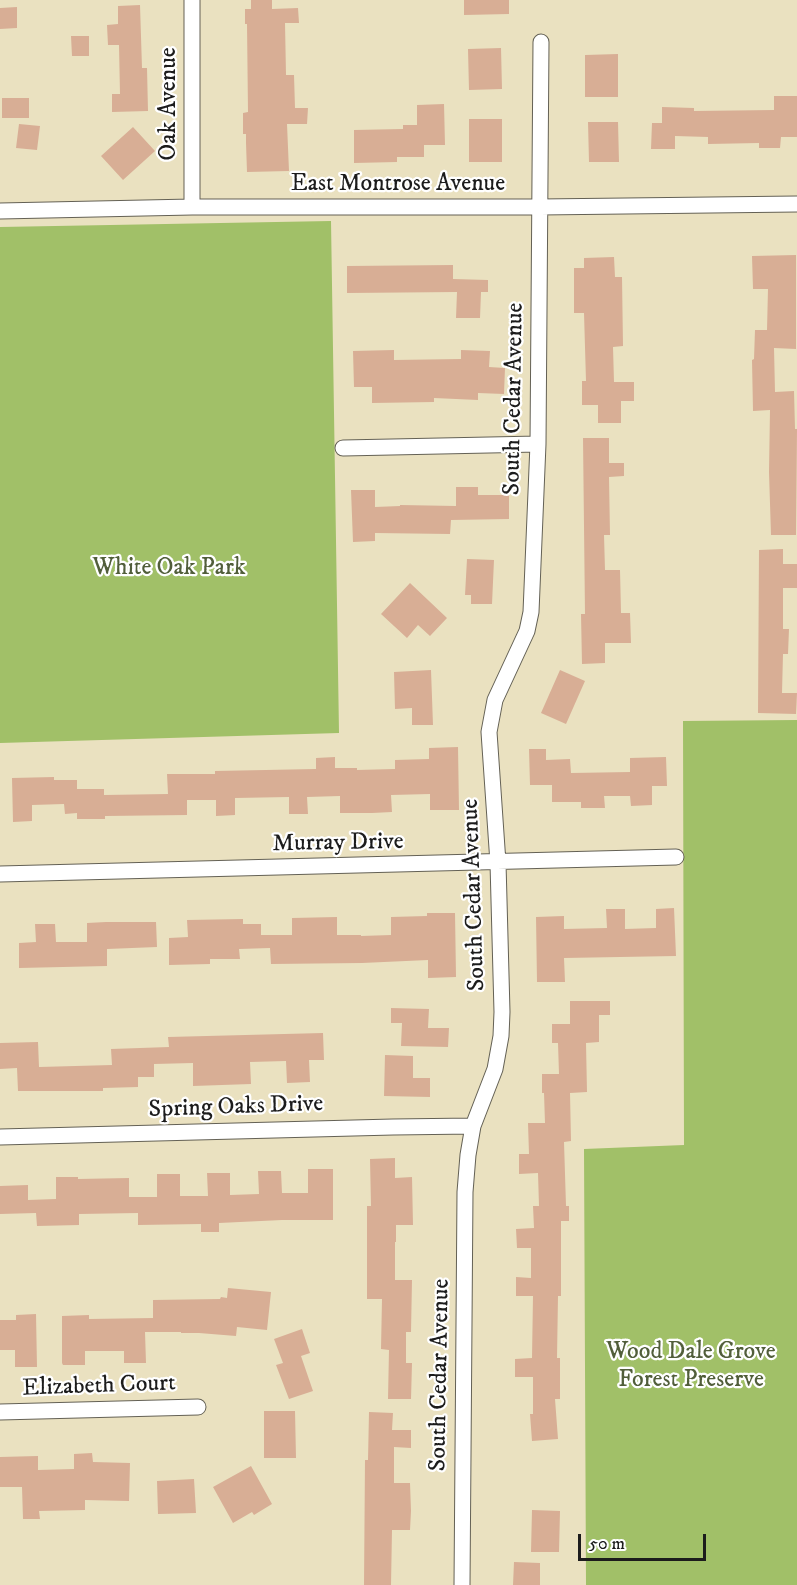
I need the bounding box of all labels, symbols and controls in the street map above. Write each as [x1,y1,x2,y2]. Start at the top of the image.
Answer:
street label: Oak Avenue [156,47,184,161]
street label: East Montrose Avenue [291,171,505,199]
street label: South Cedar Avenue [499,302,531,496]
park label: White Oak Park [92,555,246,583]
street label: South Cedar Avenue [457,798,493,992]
street label: Murray Drive [272,828,404,860]
street label: Spring Oaks Drive [148,1091,324,1125]
street label: South Cedar Avenue [425,1278,457,1472]
park label: Wood Dale Grove Forest Preserve [606,1339,776,1395]
street label: Elizabeth Court [22,1370,176,1404]
scale bar [581,1522,708,1560]
text: 50 m [589,1533,625,1555]

